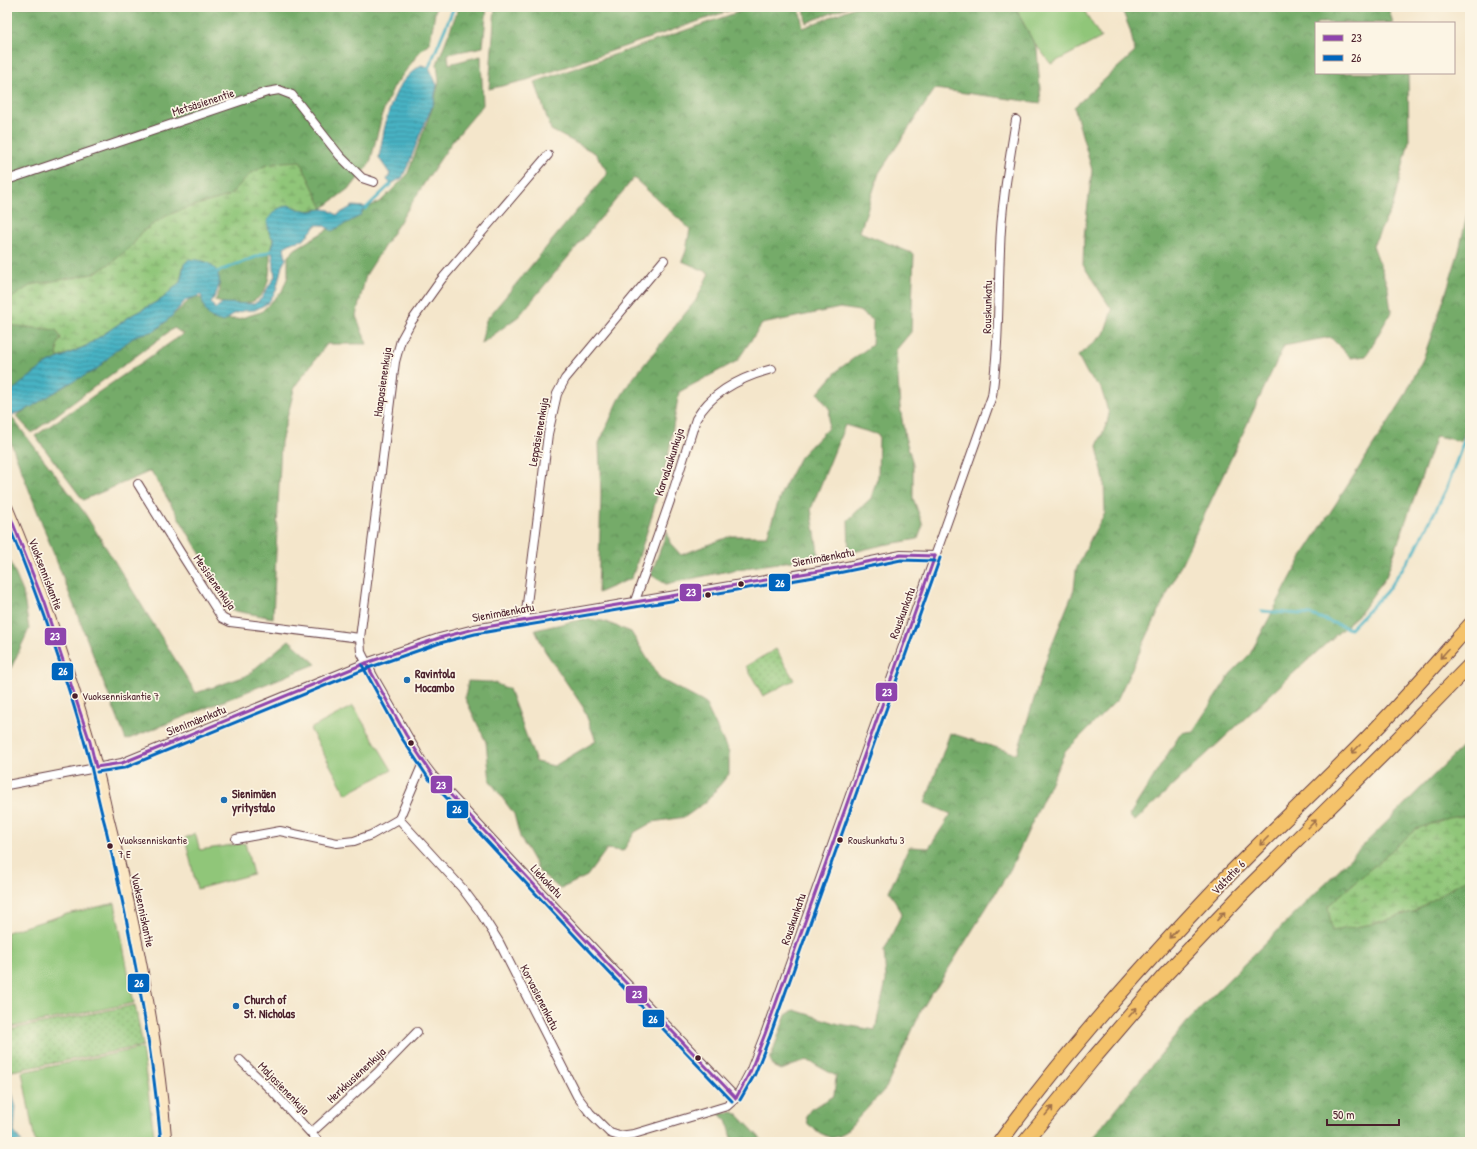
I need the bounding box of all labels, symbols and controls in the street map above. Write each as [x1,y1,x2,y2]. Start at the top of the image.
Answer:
legend [1315,22,1455,74]
text: 23 [1351,29,1362,46]
text: 26 [1351,49,1362,66]
street label: Metsäsienentie [170,84,237,120]
street label: Rouskunkatu [978,280,996,334]
street label: Haapasienenkuja [369,346,395,418]
street label: Leppäsienenkuja [524,396,552,468]
street label: Karvalaukunkuja [650,426,688,498]
street label: Vuoksenniskantie [25,536,68,613]
street label: Sienimäenkatu [791,543,856,571]
street label: Mesisienenkuja [190,551,241,613]
line badge: 26 [768,573,791,592]
text: 26 [775,576,785,590]
unlabelled marker [736,579,746,589]
line badge: 23 [679,583,702,602]
text: 23 [686,585,696,599]
street label: Rouskunkatu [885,585,919,641]
unlabelled marker [703,590,713,600]
street label: Sienimäenkatu [471,598,536,626]
line badge: 23 [44,627,67,646]
text: 23 [50,629,60,643]
one-way arrow [1439,649,1449,659]
line badge: 26 [51,662,74,681]
text: 26 [58,664,68,678]
place label: Ravintola Mocambo [415,665,455,696]
marker: Ravintola Mocambo [402,675,412,685]
line badge: 23 [875,682,898,702]
text: 23 [882,685,892,699]
place label: Vuoksenniskantie 7 [82,689,159,703]
marker: Vuoksenniskantie 7 [70,691,80,701]
street label: Sienimäenkatu [164,700,228,740]
unlabelled marker [406,738,416,748]
one-way arrow [1351,745,1361,754]
line badge: 23 [430,775,453,794]
text: 23 [436,778,446,792]
place label: Sienimäen yritystalo [231,785,277,817]
marker: Sienimäen yritystalo [219,795,229,805]
line badge: 26 [446,800,469,819]
text: 26 [452,802,462,816]
one-way arrow [1307,819,1317,829]
place label: Vuoksenniskantie 7 E [118,833,188,861]
place label: Rouskunkatu 3 [848,833,905,847]
marker: Rouskunkatu 3 [835,835,845,845]
one-way arrow [1259,836,1269,846]
marker: Vuoksenniskantie 7 E [105,841,115,851]
street label: Valtatie 6 [1207,856,1249,898]
street label: Liekokatu [527,860,567,902]
street label: Vuoksenniskantie [127,871,159,949]
street label: Rouskunkatu [776,891,810,947]
one-way arrow [1216,911,1225,921]
one-way arrow [1169,929,1178,939]
street label: Korvasienenkatu [516,961,564,1033]
line badge: 26 [127,973,150,993]
text: 26 [134,976,144,990]
line badge: 23 [625,985,648,1004]
text: 23 [632,987,642,1001]
place label: Church of St. Nicholas [244,991,295,1022]
marker: Church of St. Nicholas [231,1001,241,1011]
one-way arrow [1128,1007,1138,1017]
line badge: 26 [642,1009,665,1028]
text: 26 [648,1012,658,1026]
street label: Herkkusienenkuja [323,1043,389,1107]
unlabelled marker [693,1053,703,1063]
street label: Maljasienenkuja [254,1058,314,1118]
scale bar [1327,1101,1399,1127]
one-way arrow [1045,1106,1054,1117]
text: 50 m [1333,1106,1354,1123]

